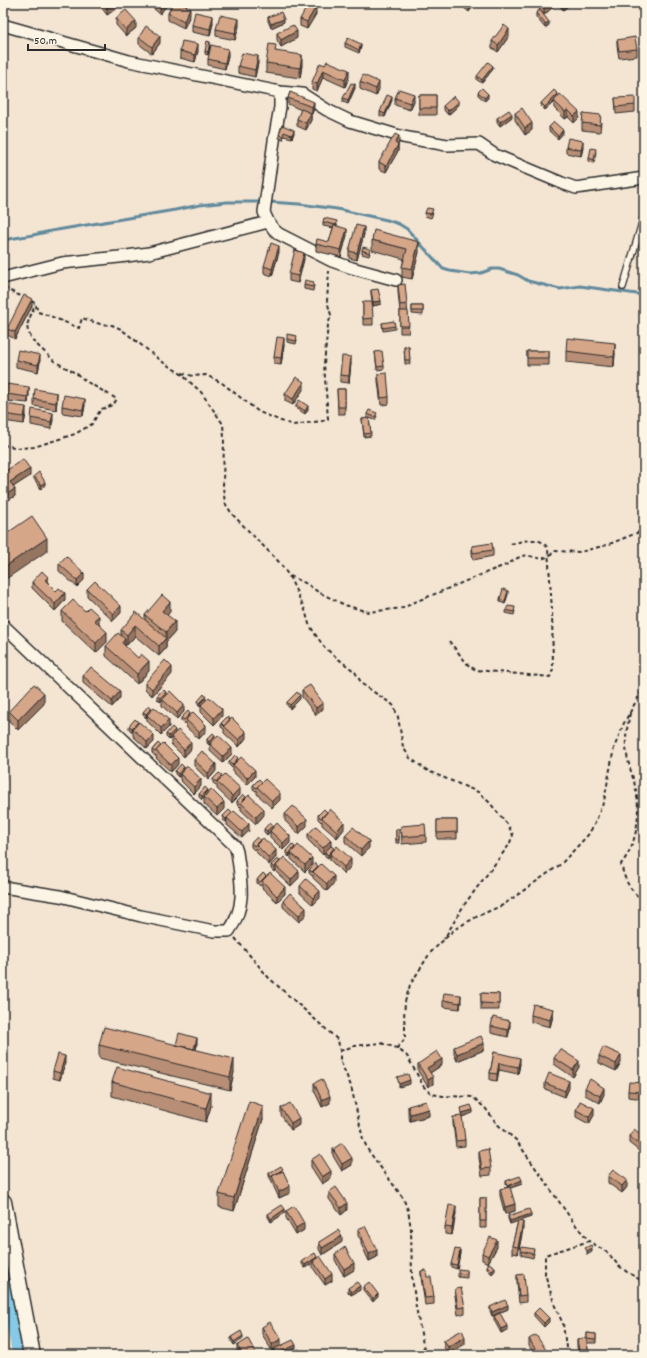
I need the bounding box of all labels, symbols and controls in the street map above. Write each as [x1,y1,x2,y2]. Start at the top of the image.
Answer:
scale bar [28,26,105,52]
text: 50 m [34,33,57,50]

